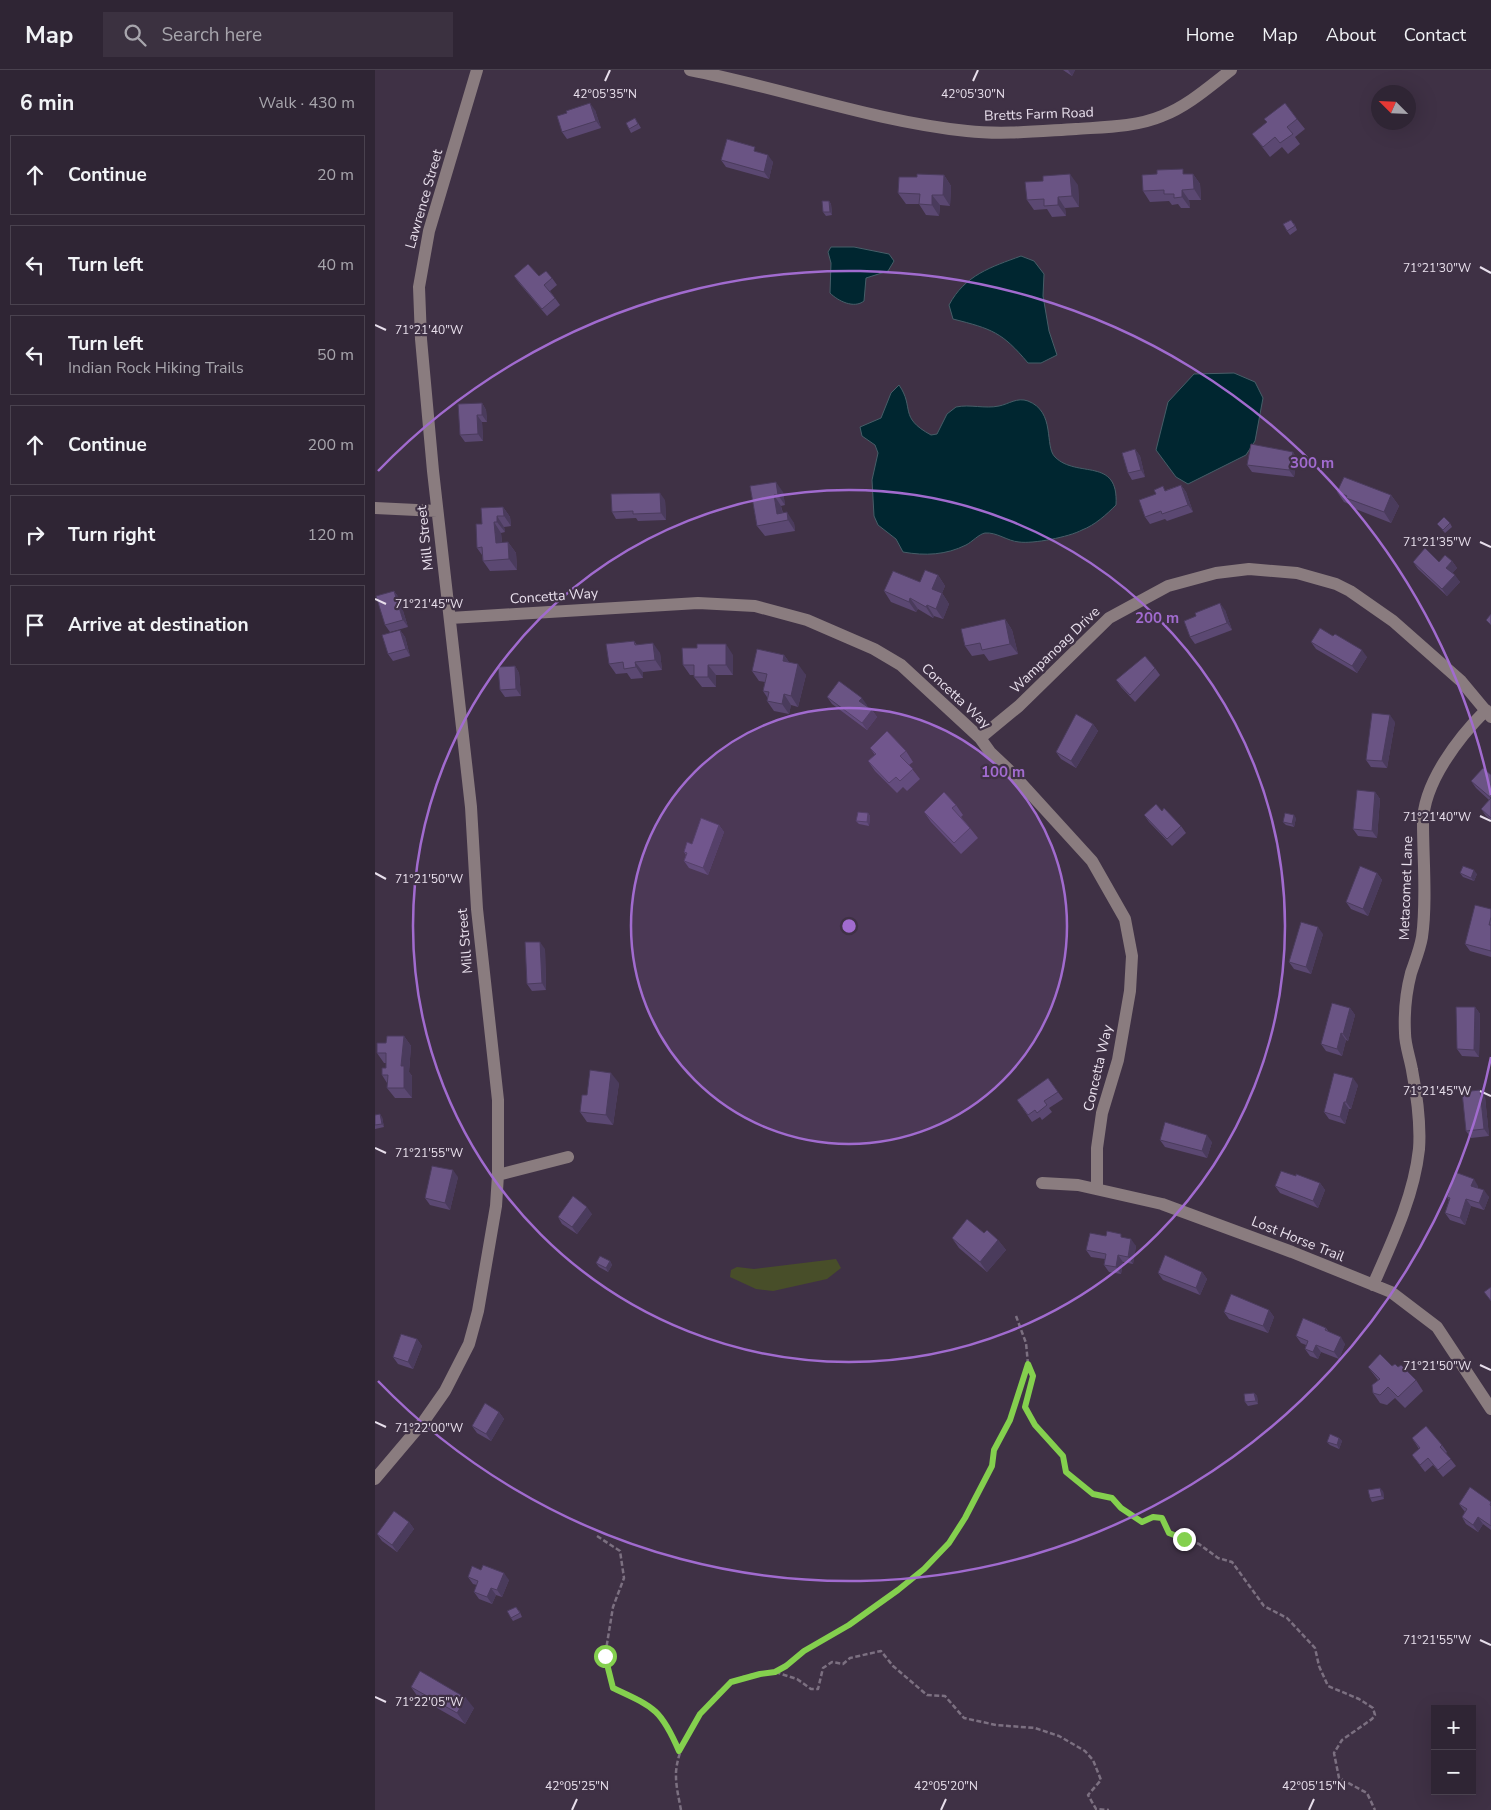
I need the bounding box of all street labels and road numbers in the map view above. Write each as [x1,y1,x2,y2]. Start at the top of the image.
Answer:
street label: Bretts Farm Road [984,103,1094,125]
street label: Lawrence Street [401,147,447,251]
street label: Mill Street [412,504,438,571]
street label: Concetta Way [509,583,599,609]
street label: Wampanoag Drive [1006,602,1104,698]
street label: Concetta Way [917,659,995,734]
street label: Metacomet Lane [1395,836,1417,940]
street label: Mill Street [453,908,477,974]
street label: Concetta Way [1079,1022,1117,1113]
street label: Lost Horse Trail [1249,1212,1348,1267]

